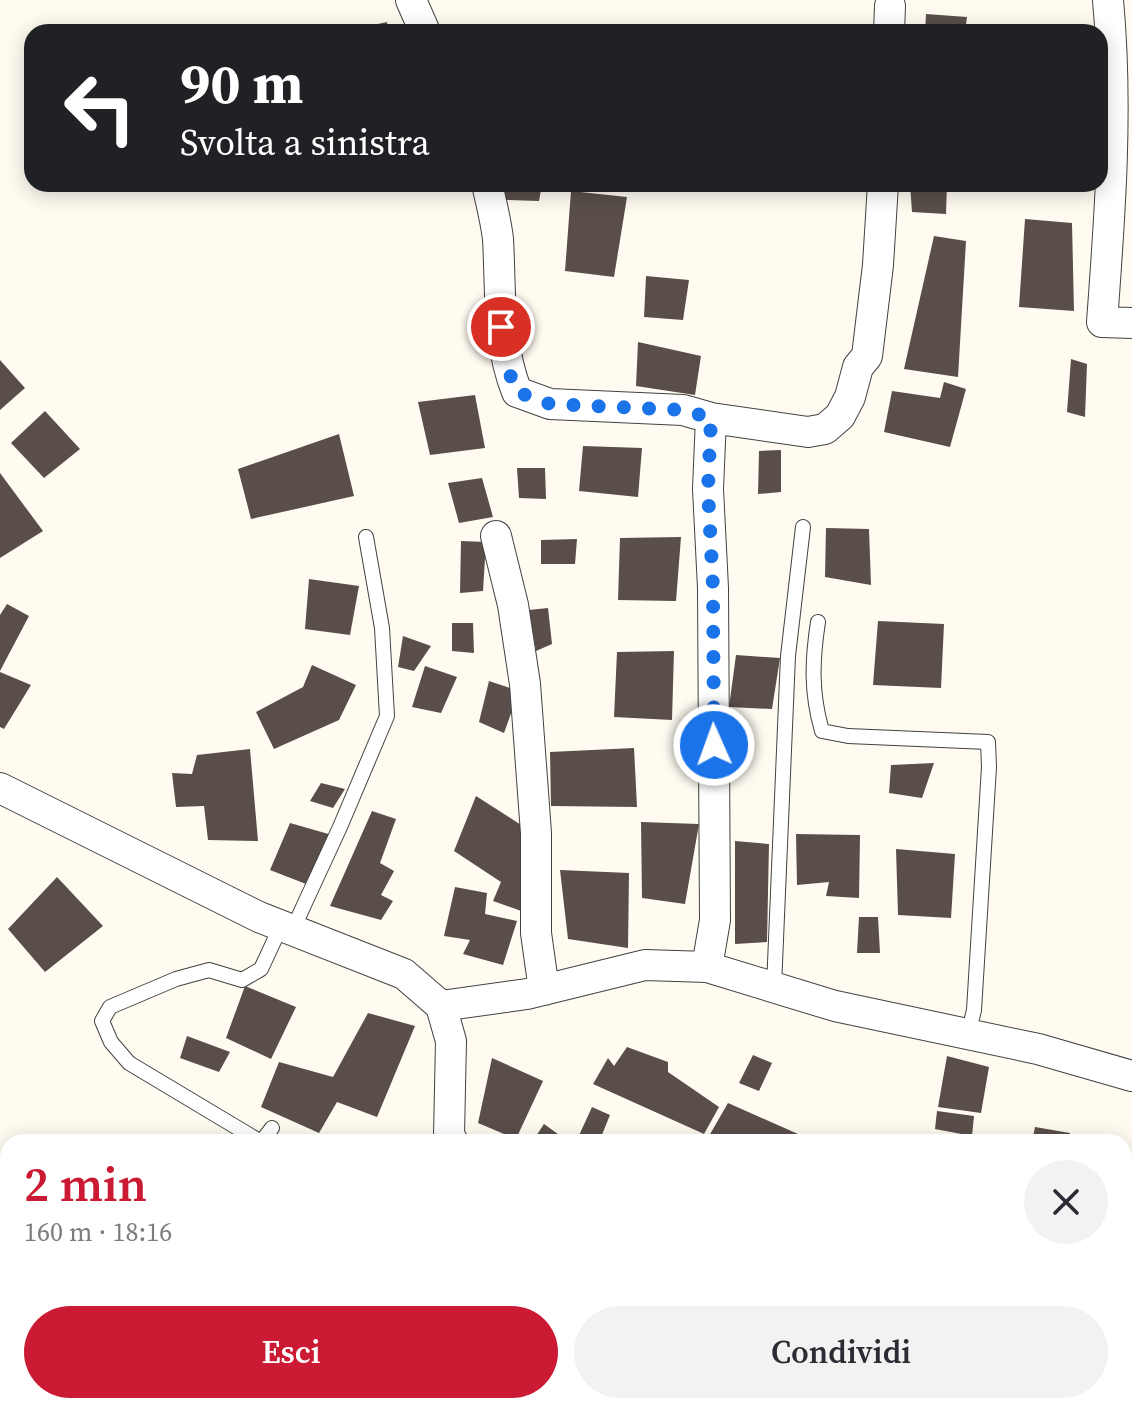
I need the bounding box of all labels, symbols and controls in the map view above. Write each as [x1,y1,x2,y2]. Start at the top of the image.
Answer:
text: 90 m [180,45,303,122]
icon: left [48,56,152,160]
text: Svolta a sinistra [180,118,430,167]
pin [467,293,535,361]
icon: arrive [479,305,523,349]
position arrow [672,703,756,787]
text: 2 min [24,1151,147,1217]
button: close [1024,1160,1108,1244]
text: 160 m · 18:16 [24,1214,172,1250]
button: Esci [24,1306,558,1398]
button: Condividi [574,1306,1108,1398]

